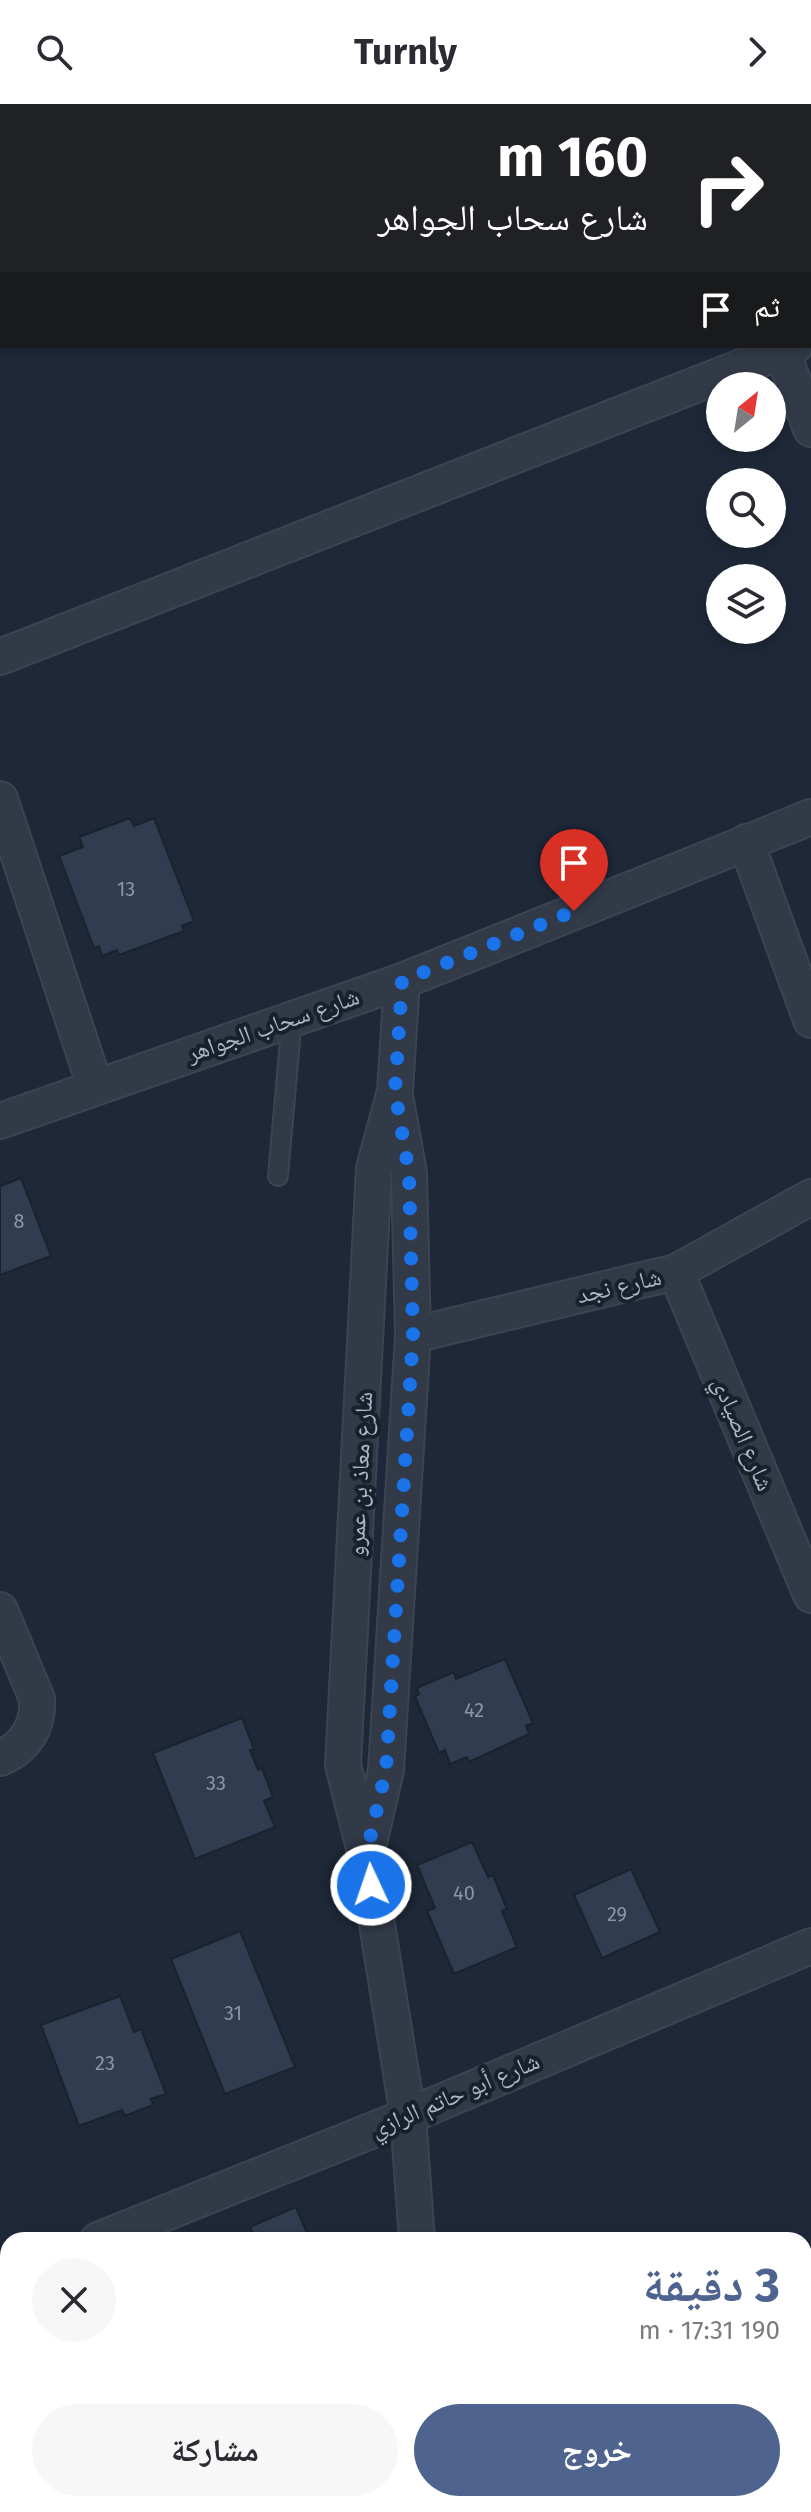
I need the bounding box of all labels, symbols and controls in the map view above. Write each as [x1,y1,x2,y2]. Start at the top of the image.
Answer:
icon: search [32,30,76,74]
text: Turnly [354,30,457,74]
icon: forward [735,30,779,74]
text: 160 m [497,124,648,191]
icon: right [676,136,780,240]
text: شارع سحاب الجواهر [377,196,648,240]
icon: arrive [694,288,738,332]
text: ثم [754,289,780,325]
north arrow [706,372,786,452]
map controls [706,372,786,644]
button: search [706,468,786,548]
button: layers [706,564,786,644]
pin [540,829,608,911]
icon: arrive [552,841,596,885]
house number: 13 [117,877,135,901]
street label: شارع سحاب الجواهر [182,982,363,1069]
house number: 8 [13,1209,25,1233]
street label: شارع نجد [574,1263,664,1310]
street label: شارع الصيادي [702,1373,780,1497]
street label: شارع معاذ بن عمرو [342,1391,379,1557]
house number: 42 [464,1698,484,1722]
house number: 33 [206,1771,226,1795]
position arrow [329,1843,413,1927]
house number: 40 [453,1881,475,1905]
house number: 29 [607,1902,627,1926]
house number: 31 [224,2001,242,2025]
street label: شارع أبو حاتم الرازي [366,2047,546,2148]
house number: 23 [95,2051,115,2075]
text: 3 دقيقة [643,2256,780,2314]
button: close [32,2258,116,2342]
text: 190 m · 17:31 [639,2315,780,2346]
button: مشاركة [32,2404,398,2496]
button: خروج [414,2404,780,2496]

